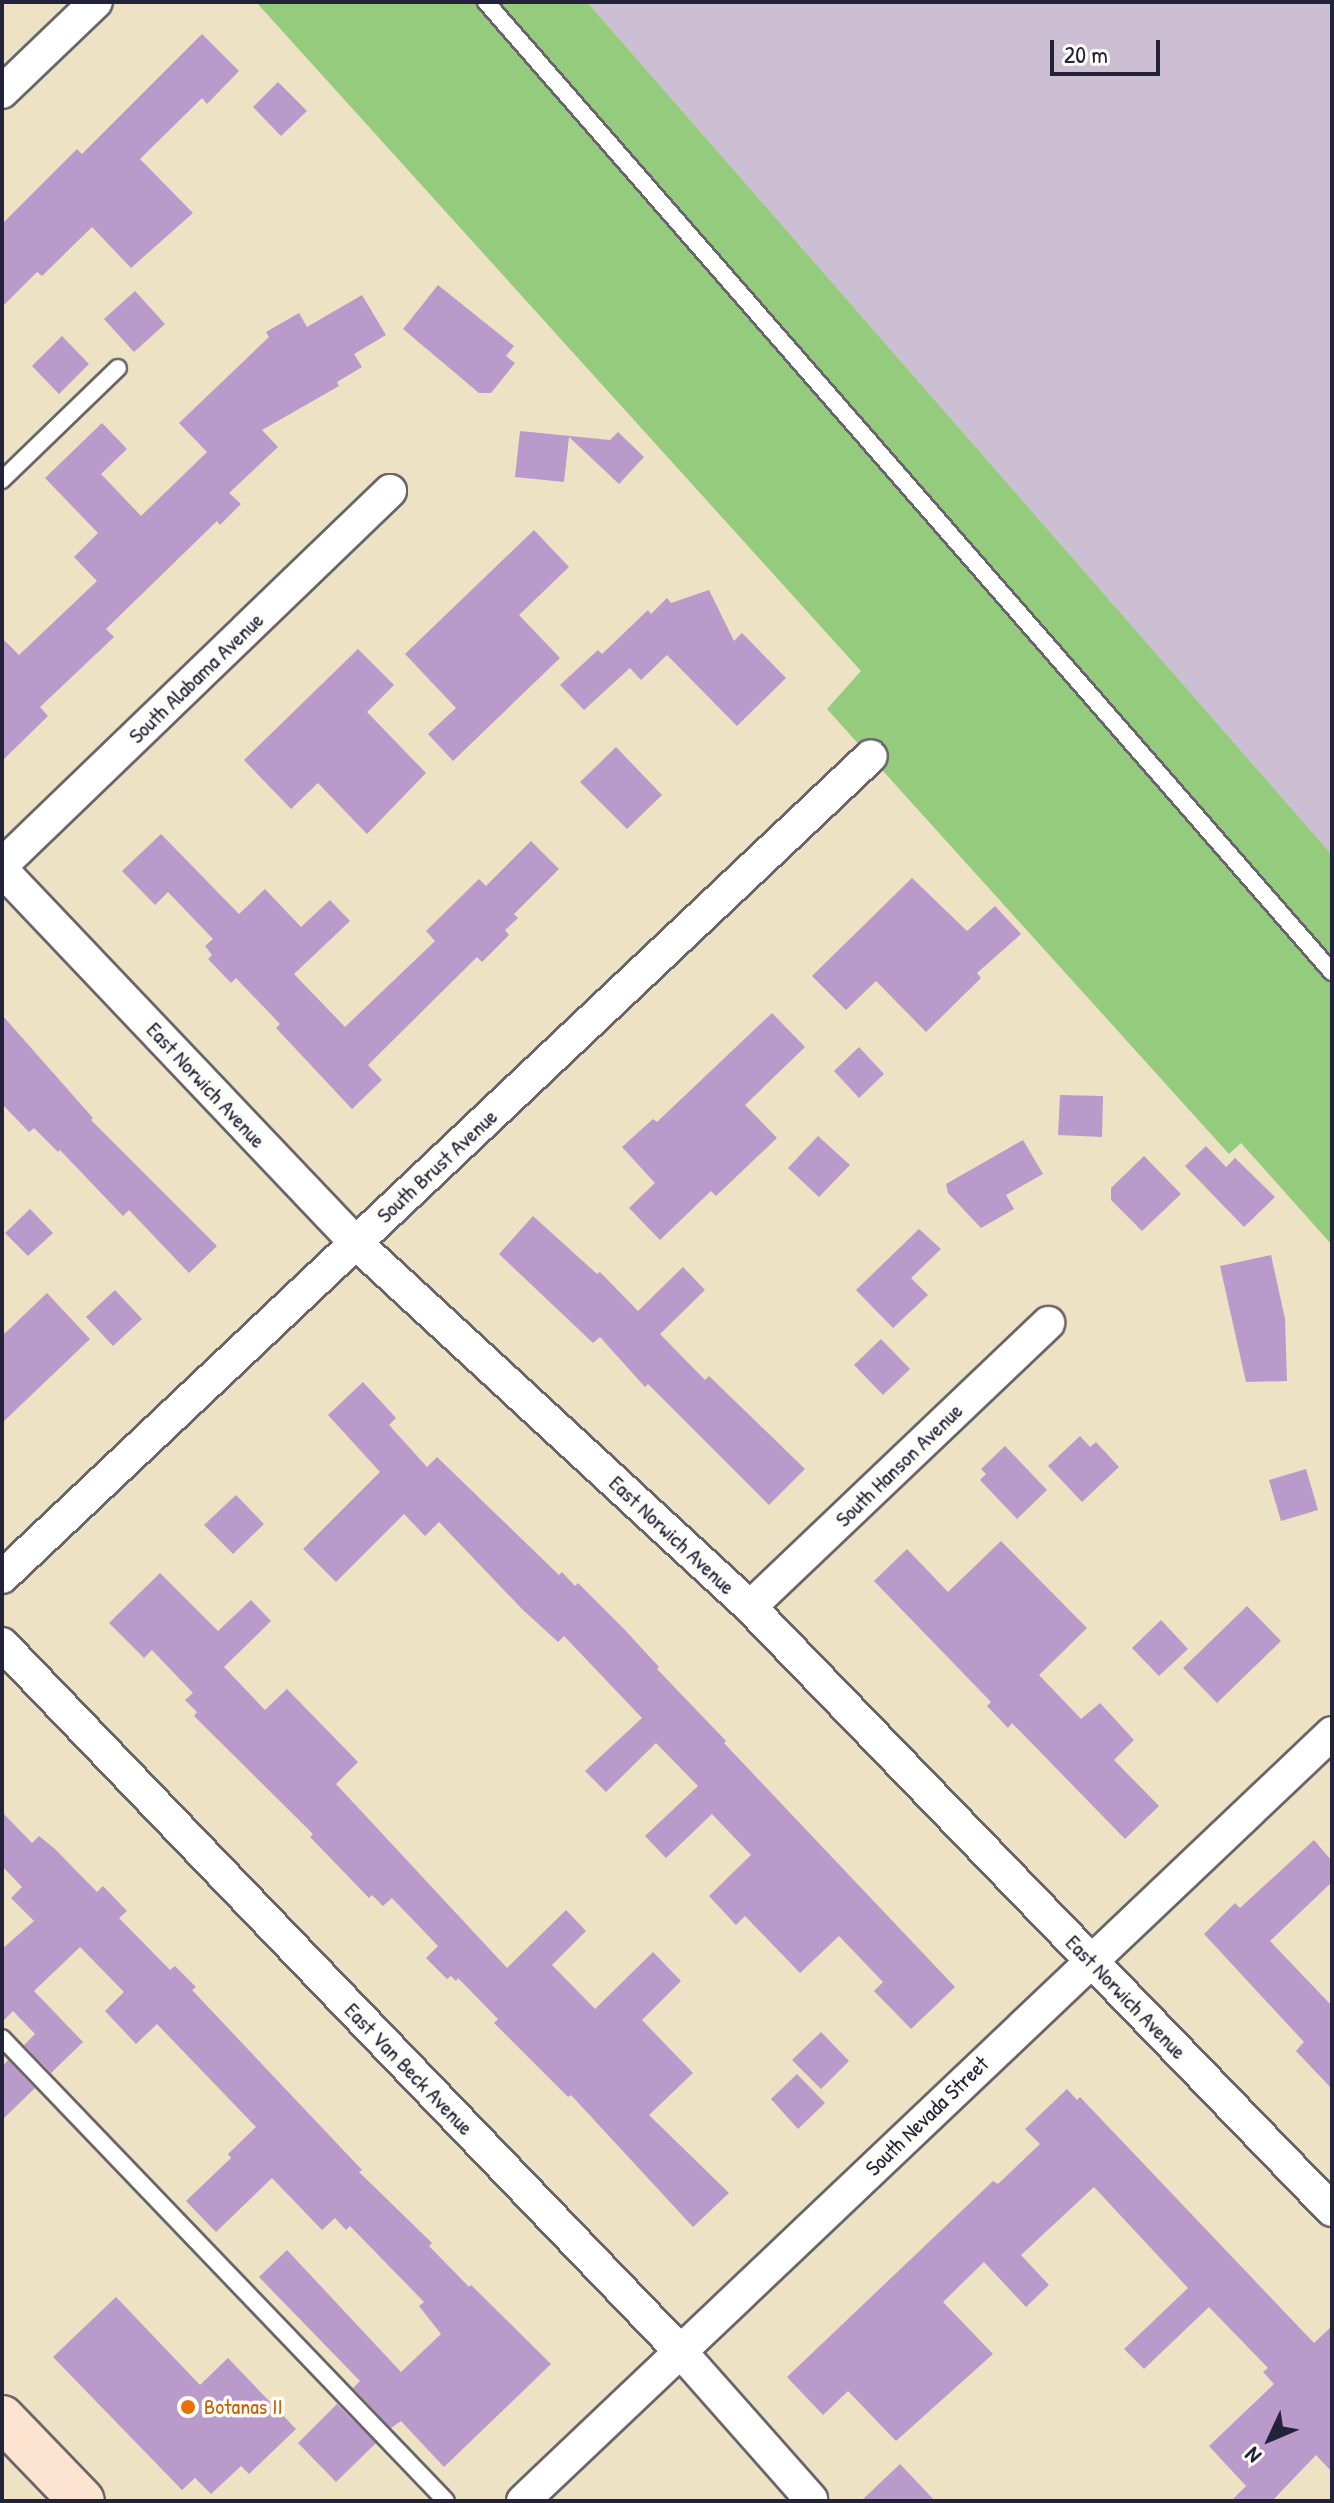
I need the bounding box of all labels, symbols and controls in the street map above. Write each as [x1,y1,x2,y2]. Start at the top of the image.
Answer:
scale bar [1054,24,1164,74]
text: 20 m [1064,38,1108,70]
street label: South Alabama Avenue [123,607,269,749]
street label: East Norwich Avenue [141,1017,271,1153]
street label: South Brust Avenue [371,1104,503,1228]
street label: South Hanson Avenue [830,1398,968,1532]
street label: East Norwich Avenue [604,1470,740,1600]
street label: East Norwich Avenue [1060,1929,1192,2065]
street label: East Van Beck Avenue [339,1997,479,2141]
street label: South Nevada Street [860,2051,994,2181]
place label: Botanas II [204,2394,283,2420]
marker: Botanas II [179,2398,197,2416]
north arrow [1230,2399,1310,2479]
text: N [1238,2441,1268,2470]

